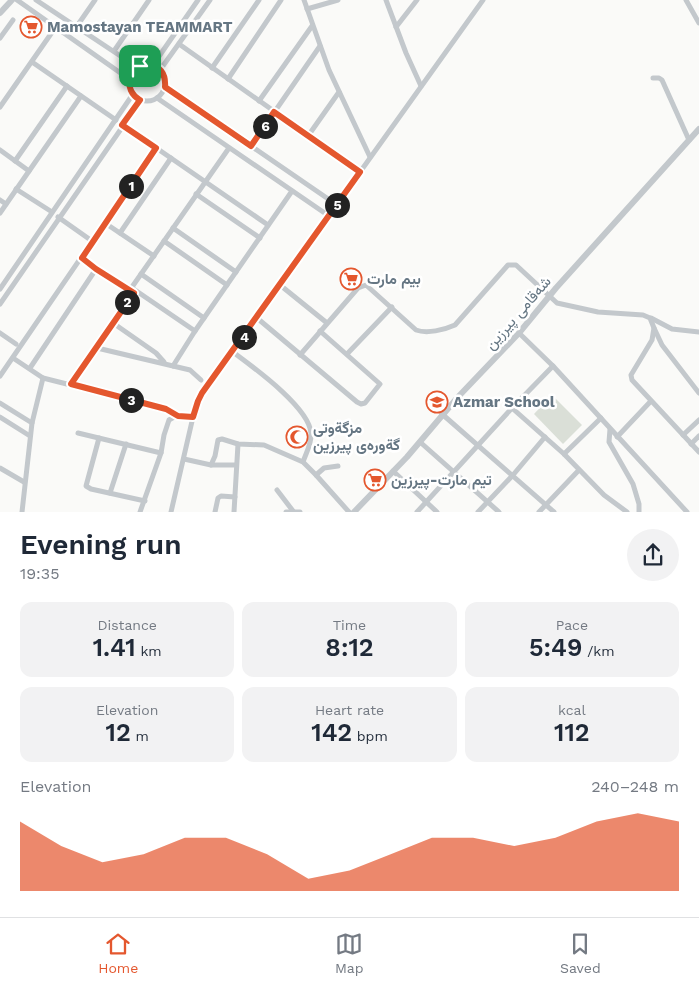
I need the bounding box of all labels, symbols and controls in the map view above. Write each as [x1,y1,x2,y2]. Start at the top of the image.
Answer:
supermarket icon: Mamostayan TEAMMART [19,15,43,39]
place label: Mamostayan TEAMMART [47,18,233,36]
pin [119,45,161,87]
icon: arrive [126,52,154,80]
pin: 6 [252,114,278,138]
text: 6 [261,118,270,134]
pin: 1 [118,174,144,198]
text: 1 [128,178,135,194]
pin: 5 [324,192,350,218]
text: 5 [333,197,342,213]
supermarket icon: بیم مارت [339,267,363,291]
place label: بیم مارت [367,270,421,289]
street label: شەقامی پیرزین [481,272,556,354]
pin: 2 [114,290,140,314]
text: 2 [123,294,132,310]
pin: 4 [232,324,256,350]
text: 4 [240,329,249,345]
pin: 3 [118,388,144,412]
school or university icon: Azmar School [425,390,449,414]
text: 3 [127,392,136,408]
place label: Azmar School [453,393,555,411]
place label: مزگةوتی گةورەی پیرزین [313,419,400,455]
mosque icon: مزگةوتی گةورەی پیرزین [285,425,309,449]
supermarket icon: تیم مارت-پیرزین [363,468,387,492]
place label: تیم مارت-پیرزین [391,471,492,490]
text: Evening run [20,528,181,561]
button: share [627,529,679,581]
text: 19:35 [20,564,60,583]
text: Distance [97,617,157,633]
text: Time [333,617,366,633]
text: Pace [556,617,588,633]
text: 1.41 [93,633,136,662]
text: 8:12 [325,633,374,662]
text: 5:49 [529,633,582,662]
text: km [136,643,162,659]
text: /km [582,643,615,659]
text: Elevation [96,702,158,718]
text: Heart rate [315,702,384,718]
text: kcal [558,702,586,718]
text: 12 [106,718,131,747]
text: 142 [311,718,352,747]
text: 112 [554,718,590,747]
text: m [131,728,149,744]
text: bpm [352,728,388,744]
text: Elevation [20,777,91,796]
text: 240–248 m [591,777,679,796]
tab: Home [98,930,138,976]
tab: Map [335,930,363,976]
tab: Saved [560,930,601,976]

